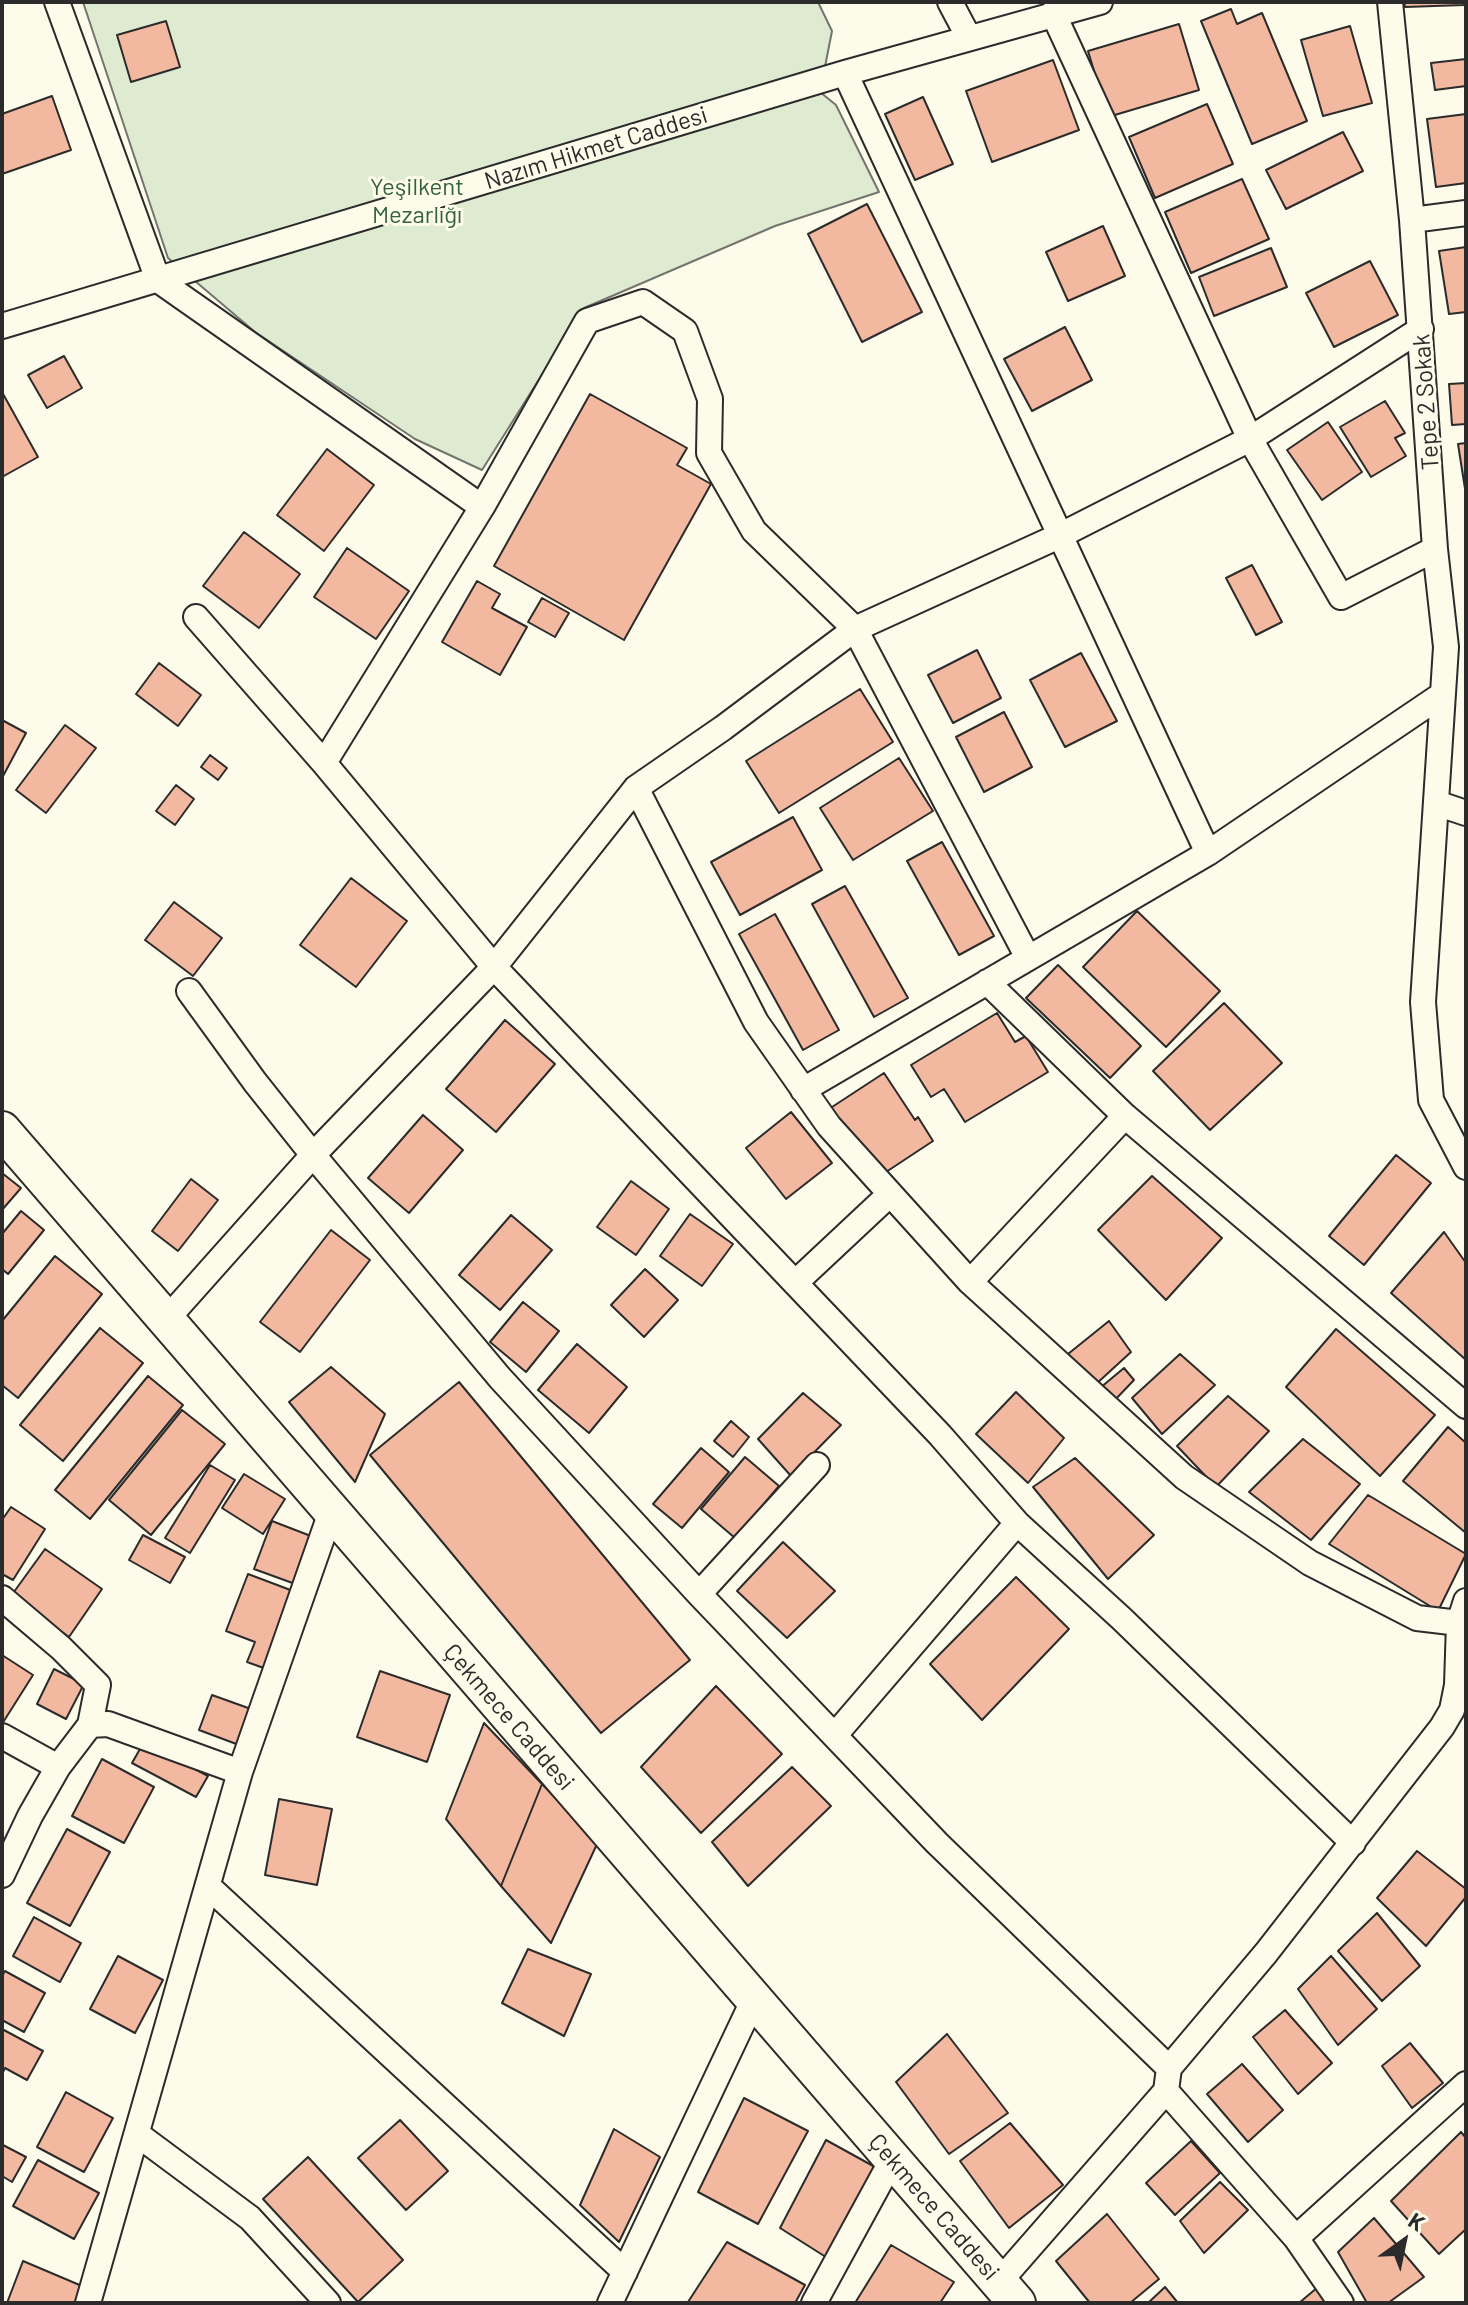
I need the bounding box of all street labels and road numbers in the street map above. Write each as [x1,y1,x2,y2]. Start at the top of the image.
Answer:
street label: Nazım Hikmet Caddesi [481,100,711,196]
street label: Tepe 2 Sokak [1407,333,1445,471]
street label: Çekmece Caddesi [437,1638,581,1796]
street label: Çekmece Caddesi [862,2128,1006,2286]

